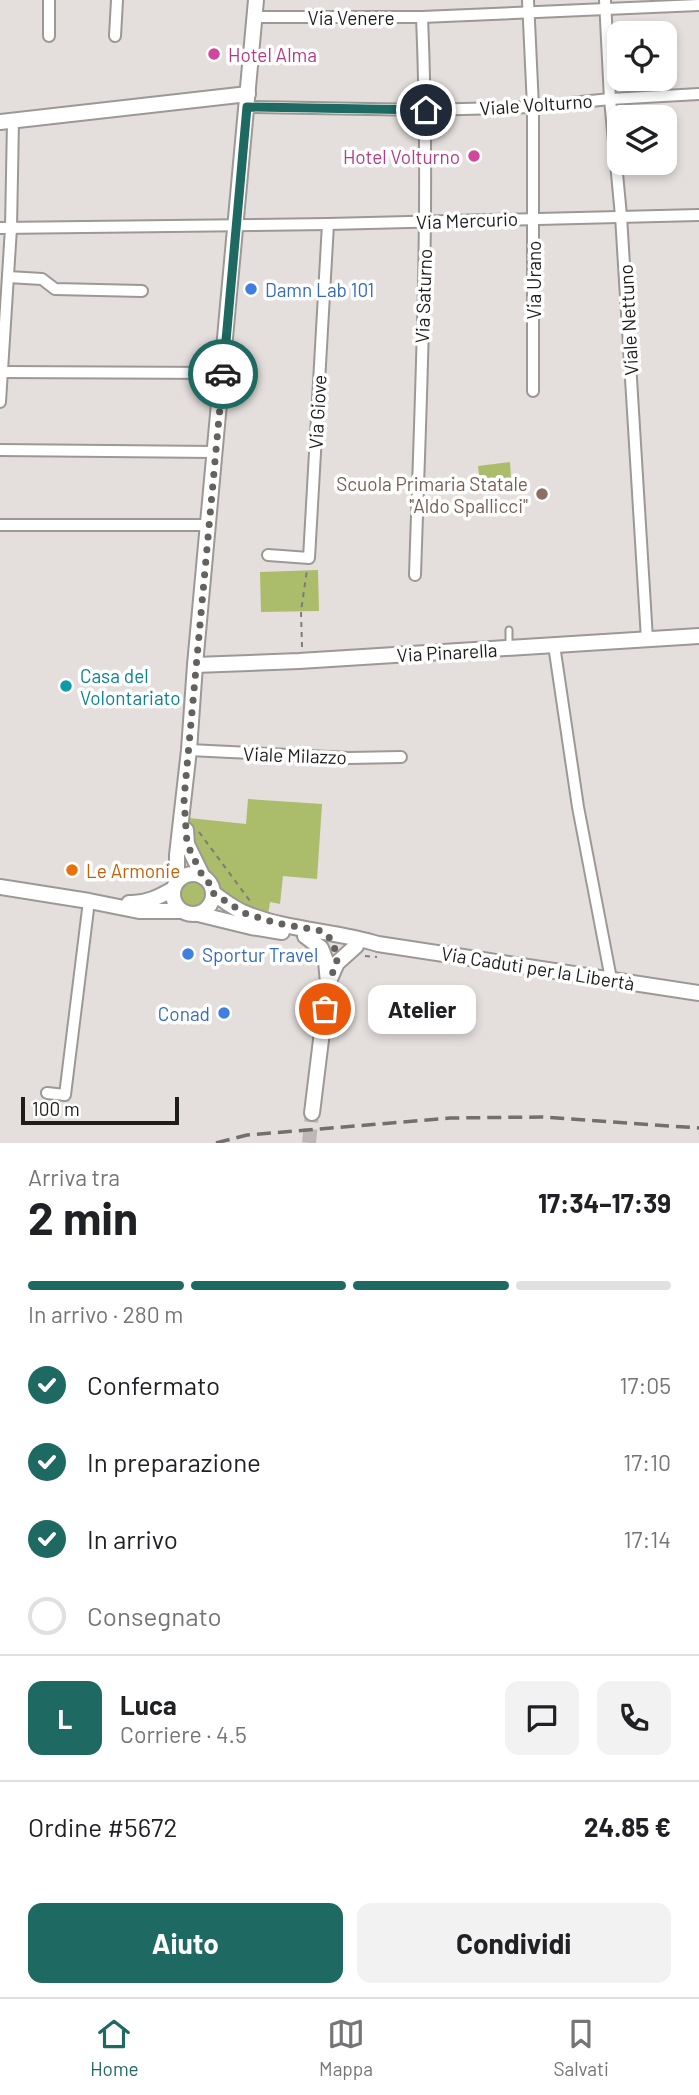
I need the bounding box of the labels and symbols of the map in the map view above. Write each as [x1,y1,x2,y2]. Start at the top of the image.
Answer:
street label: Via Venere [307,6,395,29]
place label: Hotel Alma [228,43,317,66]
marker: Hotel Alma [206,46,222,62]
pin [396,80,456,140]
street label: Viale Volturno [479,89,593,119]
place label: Hotel Volturno [343,145,460,168]
marker: Hotel Volturno [466,148,482,164]
street label: Via Mercurio [415,207,519,233]
street label: Via Urano [522,241,545,319]
street label: Via Saturno [410,248,436,344]
street label: Viale Nettuno [614,264,642,376]
place label: Damn Lab 101 [265,278,374,301]
marker: Damn Lab 101 [243,281,259,297]
courier [188,339,258,409]
street label: Via Giove [304,374,330,450]
place label: Scuola Primaria Statale "Aldo Spallicci" [336,472,528,517]
marker: Scuola Primaria Statale "Aldo Spallicci" [534,486,550,502]
street label: Via Pinarella [396,638,498,666]
place label: Casa del Volontariato [80,664,181,709]
marker: Casa del Volontariato [58,678,74,694]
street label: Viale Milazzo [243,742,347,768]
place label: Le Armonie [86,859,180,882]
marker: Le Armonie [64,862,80,878]
street label: Via Caduti per la Libertà [440,941,636,995]
place label: Sportur Travel [202,943,318,966]
marker: Sportur Travel [180,946,196,962]
pin [295,979,355,1039]
callout: Atelier [367,984,476,1034]
place label: Conad [158,1002,210,1025]
marker: Conad [216,1005,232,1021]
scale bar [21,1094,178,1126]

